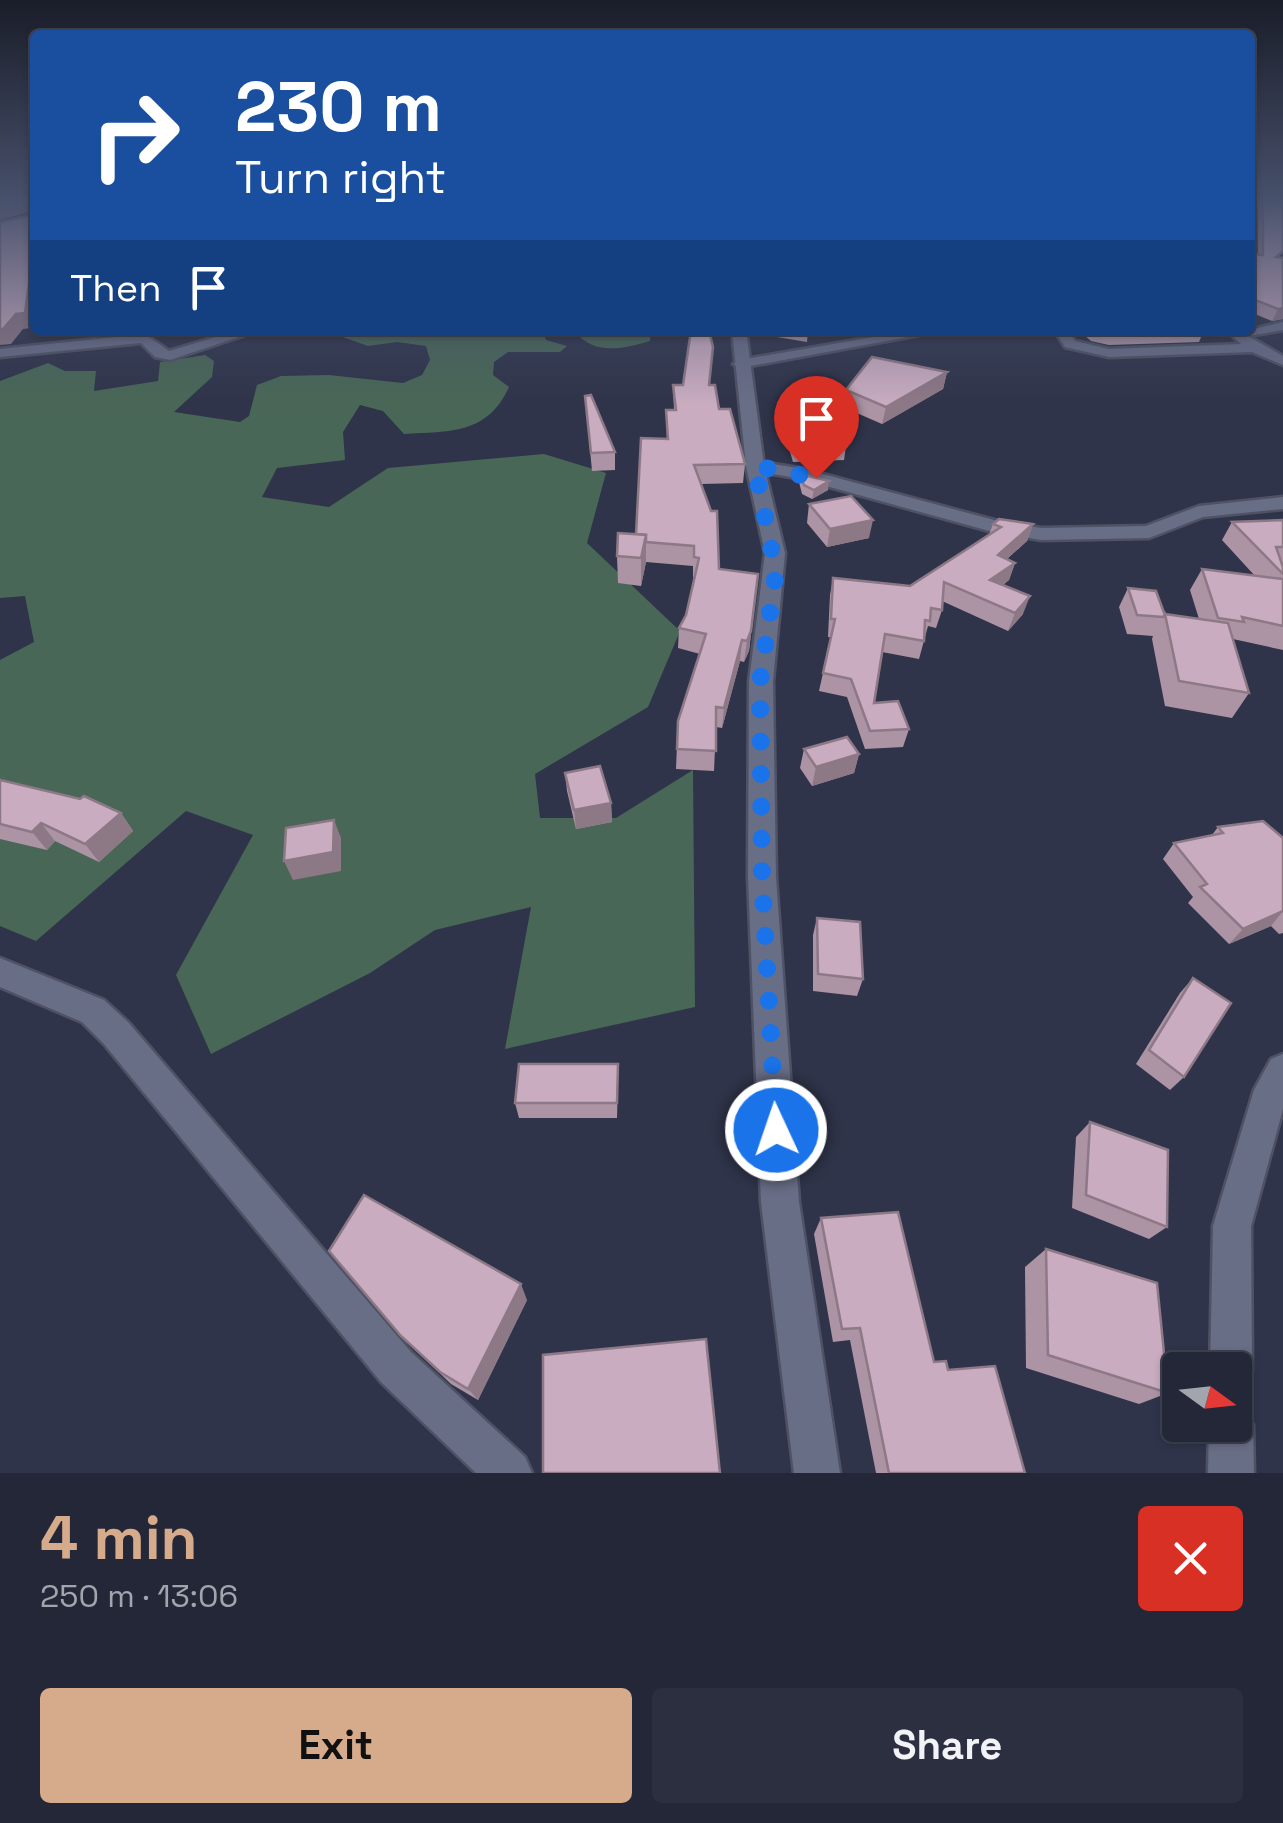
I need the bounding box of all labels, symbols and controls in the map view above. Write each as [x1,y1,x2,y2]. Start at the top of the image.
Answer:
text: 230 m [235,62,442,151]
icon: right [70,70,200,200]
text: Turn right [235,149,446,206]
icon: arrive [181,260,236,315]
text: Then [70,264,161,312]
pin [774,376,859,479]
icon: arrive [789,391,844,446]
position arrow [724,1078,828,1182]
north arrow [1162,1352,1252,1442]
map controls [1162,1352,1252,1442]
text: 4 min [40,1500,198,1577]
button: close [1138,1506,1243,1611]
text: 250 m · 13:06 [40,1576,238,1616]
button: Exit [40,1688,632,1803]
button: Share [652,1688,1243,1803]

